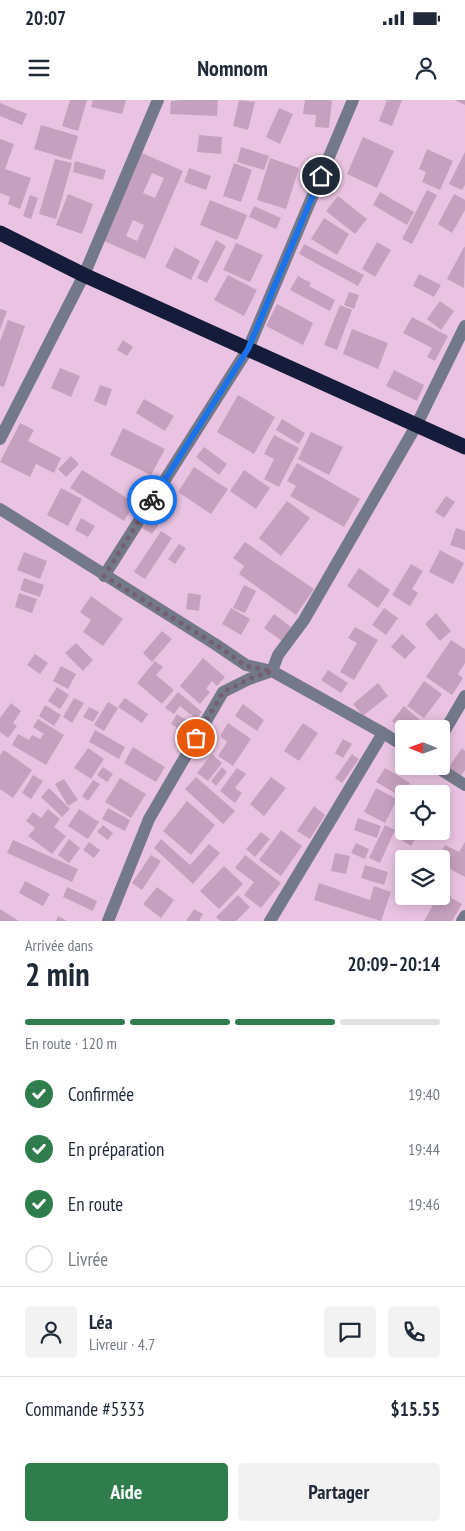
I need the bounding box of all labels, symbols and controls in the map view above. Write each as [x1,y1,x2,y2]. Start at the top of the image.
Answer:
text: 20:07 [25,6,66,30]
icon: menu [25,54,53,82]
text: Nomnom [197,54,268,82]
icon: person [412,54,440,82]
pin [300,155,342,197]
icon: home [307,162,335,190]
courier [127,475,177,525]
icon: bike [138,486,166,514]
pin [175,717,217,759]
north arrow [395,720,450,775]
map controls [395,720,450,905]
icon: bag [182,724,210,752]
button: locate [395,785,450,840]
button: layers [395,850,450,905]
text: Arrivée dans [25,935,93,955]
text: 20:09–20:14 [347,952,440,976]
text: 2 min [25,953,90,995]
text: En route · 120 m [25,1033,117,1053]
icon: check [25,1080,53,1108]
text: Confirmée [68,1082,134,1106]
text: 19:40 [408,1084,440,1104]
icon: check [25,1135,53,1163]
text: En préparation [68,1137,164,1161]
text: 19:44 [408,1139,440,1159]
icon: check [25,1190,53,1218]
text: En route [68,1192,123,1216]
text: 19:46 [408,1194,440,1214]
text: Livrée [68,1247,108,1271]
button: person [25,1306,77,1358]
button: chat [324,1306,376,1358]
button: phone [388,1306,440,1358]
text: Léa [89,1310,113,1334]
text: Livreur · 4.7 [89,1334,155,1354]
text: Commande #5333 [25,1397,145,1421]
text: $15.55 [391,1397,440,1421]
button: Aide [25,1463,228,1521]
button: Partager [238,1463,440,1521]

